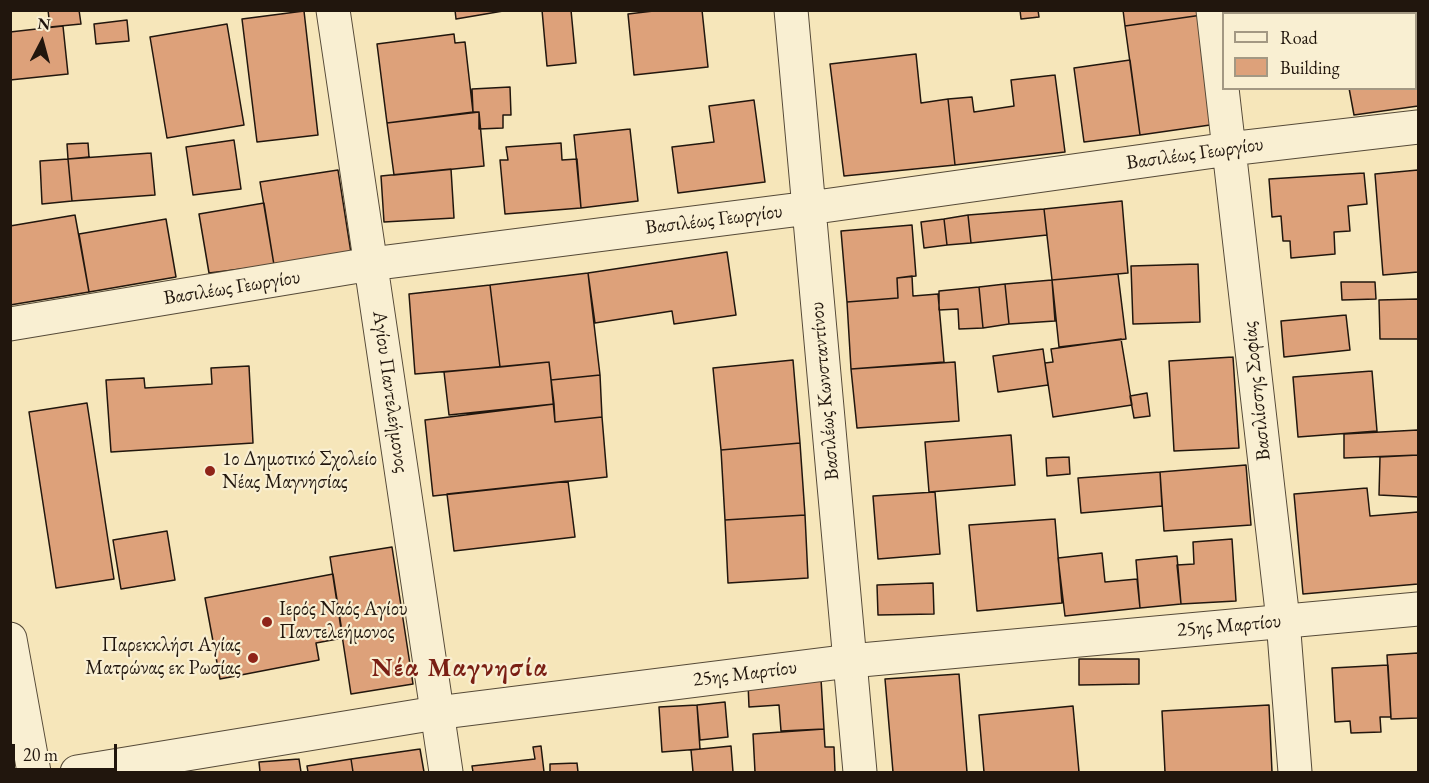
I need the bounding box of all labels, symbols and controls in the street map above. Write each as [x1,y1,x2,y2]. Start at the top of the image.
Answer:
north arrow [12,12,72,72]
text: N [36,12,51,35]
legend [1222,12,1417,90]
text: Road [1280,26,1318,49]
text: Building [1280,56,1340,79]
street label: Βασιλέως Γεωργίου [1125,133,1265,175]
street label: Βασιλέως Γεωργίου [644,200,784,240]
street label: Βασιλέως Γεωργίου [162,265,302,311]
street label: Βασιλέως Κωνσταντίνου [805,301,845,481]
street label: Αγίου Παντελεήμονος [367,309,413,475]
street label: Βασιλίσσης Σοφίας [1238,320,1276,462]
place label: 1ο Δημοτικό Σχολείο Νέας Μαγνησίας [222,448,377,495]
marker: 1ο Δημοτικό Σχολείο Νέας Μαγνησίας [203,464,217,478]
place label: Ιερός Ναός Αγίου Παντελεήμονος [279,598,408,645]
street label: 25ης Μαρτίου [1176,609,1282,643]
marker: Ιερός Ναός Αγίου Παντελεήμονος [260,615,274,629]
place label: Παρεκκλήσι Αγίας Ματρώνας εκ Ρωσίας [85,634,241,681]
marker: Παρεκκλήσι Αγίας Ματρώνας εκ Ρωσίας [246,651,260,665]
district label: Νέα Μαγνησία [372,653,548,685]
street label: 25ης Μαρτίου [692,656,798,692]
scale bar [15,732,120,770]
text: 20 m [23,743,58,766]

